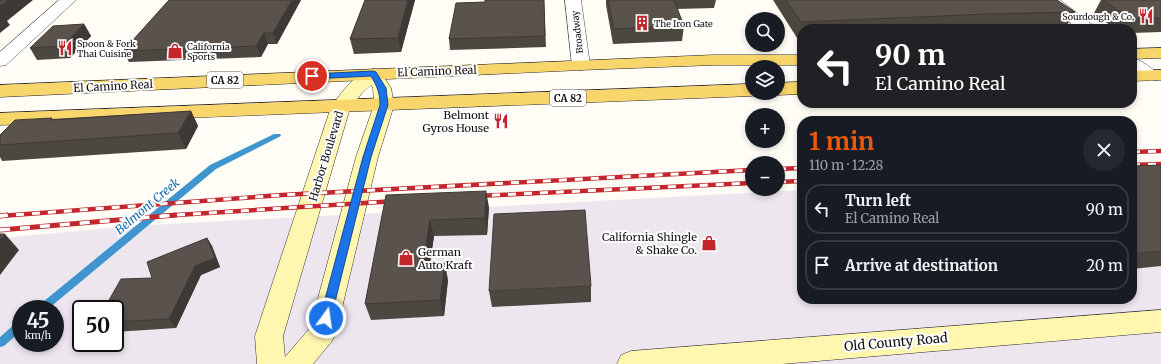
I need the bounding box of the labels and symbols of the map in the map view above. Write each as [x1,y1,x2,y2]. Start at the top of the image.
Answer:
restaurant icon: Sourdough & Co. [1137,7,1155,25]
street label: Broadway [569,9,585,54]
place label: Sourdough & Co. [1062,11,1134,22]
building icon: The Iron Gate [633,14,651,32]
place label: The Iron Gate [654,18,713,29]
place label: Spoon & Fork Thai Cuisine [77,38,136,59]
restaurant icon: Spoon & Fork Thai Cuisine [56,39,74,57]
place label: California Sports [187,41,230,62]
shop icon: California Sports [166,42,184,60]
pin [295,59,329,93]
street label: El Camino Real [397,63,478,79]
road number: CA 82 [207,72,243,88]
street label: El Camino Real [73,77,154,95]
road number: CA 82 [550,90,586,106]
place label: Belmont Gyros House [423,108,490,135]
street label: Harbor Boulevard [306,109,346,203]
restaurant icon: Belmont Gyros House [492,112,510,130]
water label: Belmont Creek [112,175,182,237]
place label: California Shingle & Shake Co. [602,230,697,257]
shop icon: California Shingle & Shake Co. [700,234,718,252]
place label: German Auto Kraft [417,245,473,272]
shop icon: German Auto Kraft [397,249,415,267]
position arrow [305,297,347,339]
speed limit sign: 50 [72,300,124,352]
street label: Old County Road [843,329,949,355]

